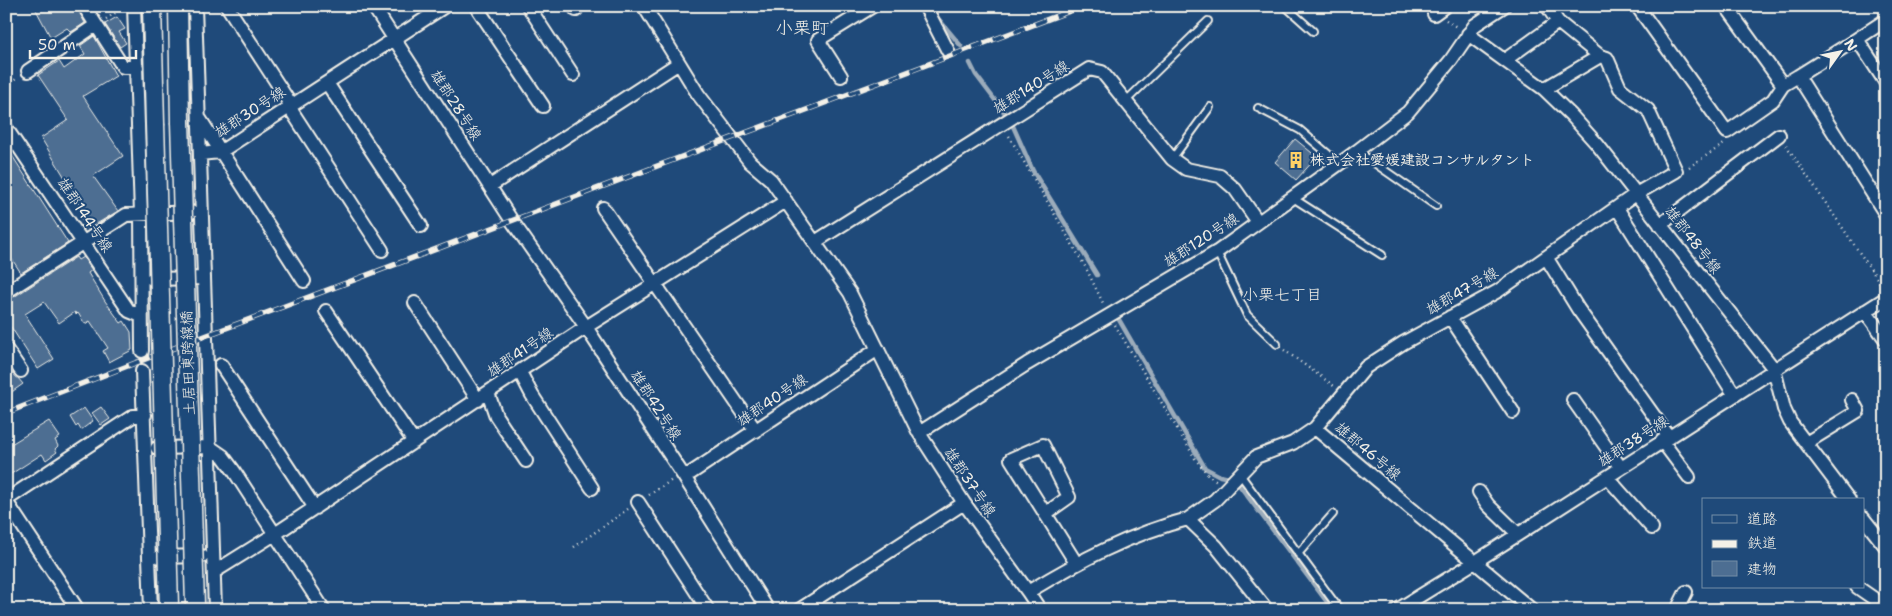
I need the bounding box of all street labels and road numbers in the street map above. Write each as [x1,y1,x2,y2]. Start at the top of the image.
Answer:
street label: 雄郡140号線 [989,56,1073,118]
street label: 雄郡28号線 [426,66,486,144]
street label: 雄郡30号線 [211,82,289,142]
street label: 雄郡144号線 [53,174,117,256]
street label: 雄郡48号線 [1660,202,1726,278]
street label: 雄郡120号線 [1159,208,1243,272]
street label: 雄郡47号線 [1422,262,1502,320]
street label: 土居田東跨線橋 [176,310,200,416]
street label: 雄郡41号線 [483,322,557,382]
street label: 雄郡42号線 [626,366,686,444]
street label: 雄郡40号線 [733,369,811,431]
street label: 雄郡38号線 [1594,411,1672,471]
street label: 雄郡46号線 [1331,417,1405,485]
street label: 雄郡37号線 [939,443,1001,521]

